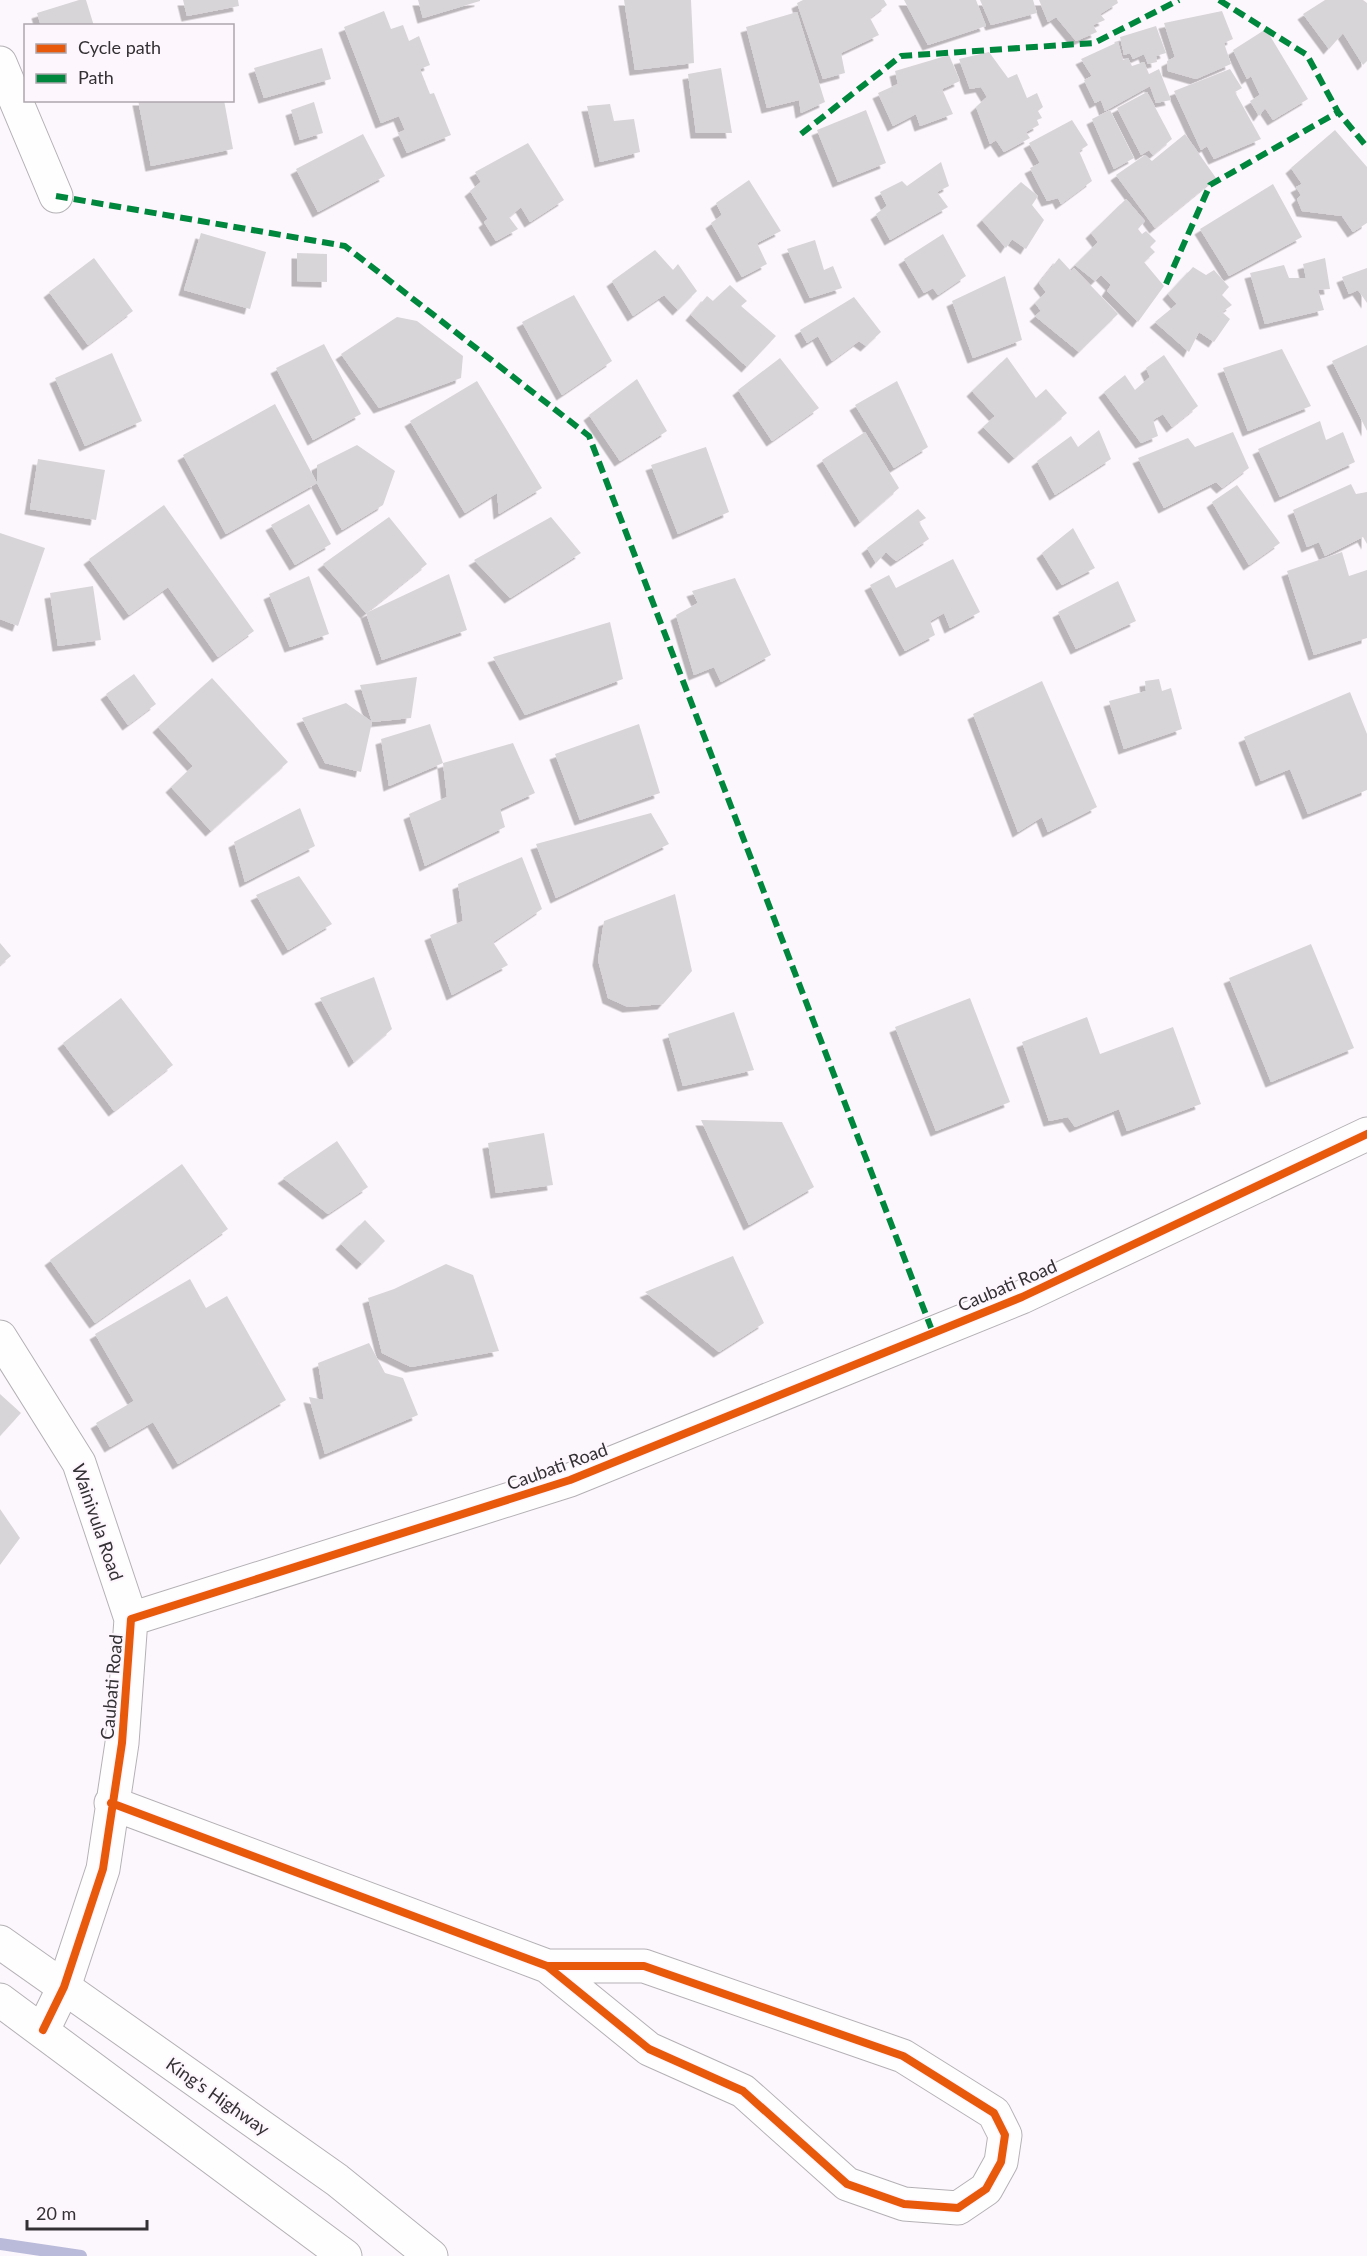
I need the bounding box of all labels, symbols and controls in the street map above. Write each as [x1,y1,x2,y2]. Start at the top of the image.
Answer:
legend [24,24,234,102]
text: Cycle path [78,36,161,58]
text: Path [78,66,114,88]
street label: Caubati Road [954,1254,1060,1316]
street label: Caubati Road [504,1438,610,1494]
street label: Wainivula Road [68,1461,128,1583]
street label: Caubati Road [95,1633,127,1741]
street label: King's Highway [162,2052,274,2140]
scale bar [27,2193,147,2231]
text: 20 m [36,2202,76,2224]

